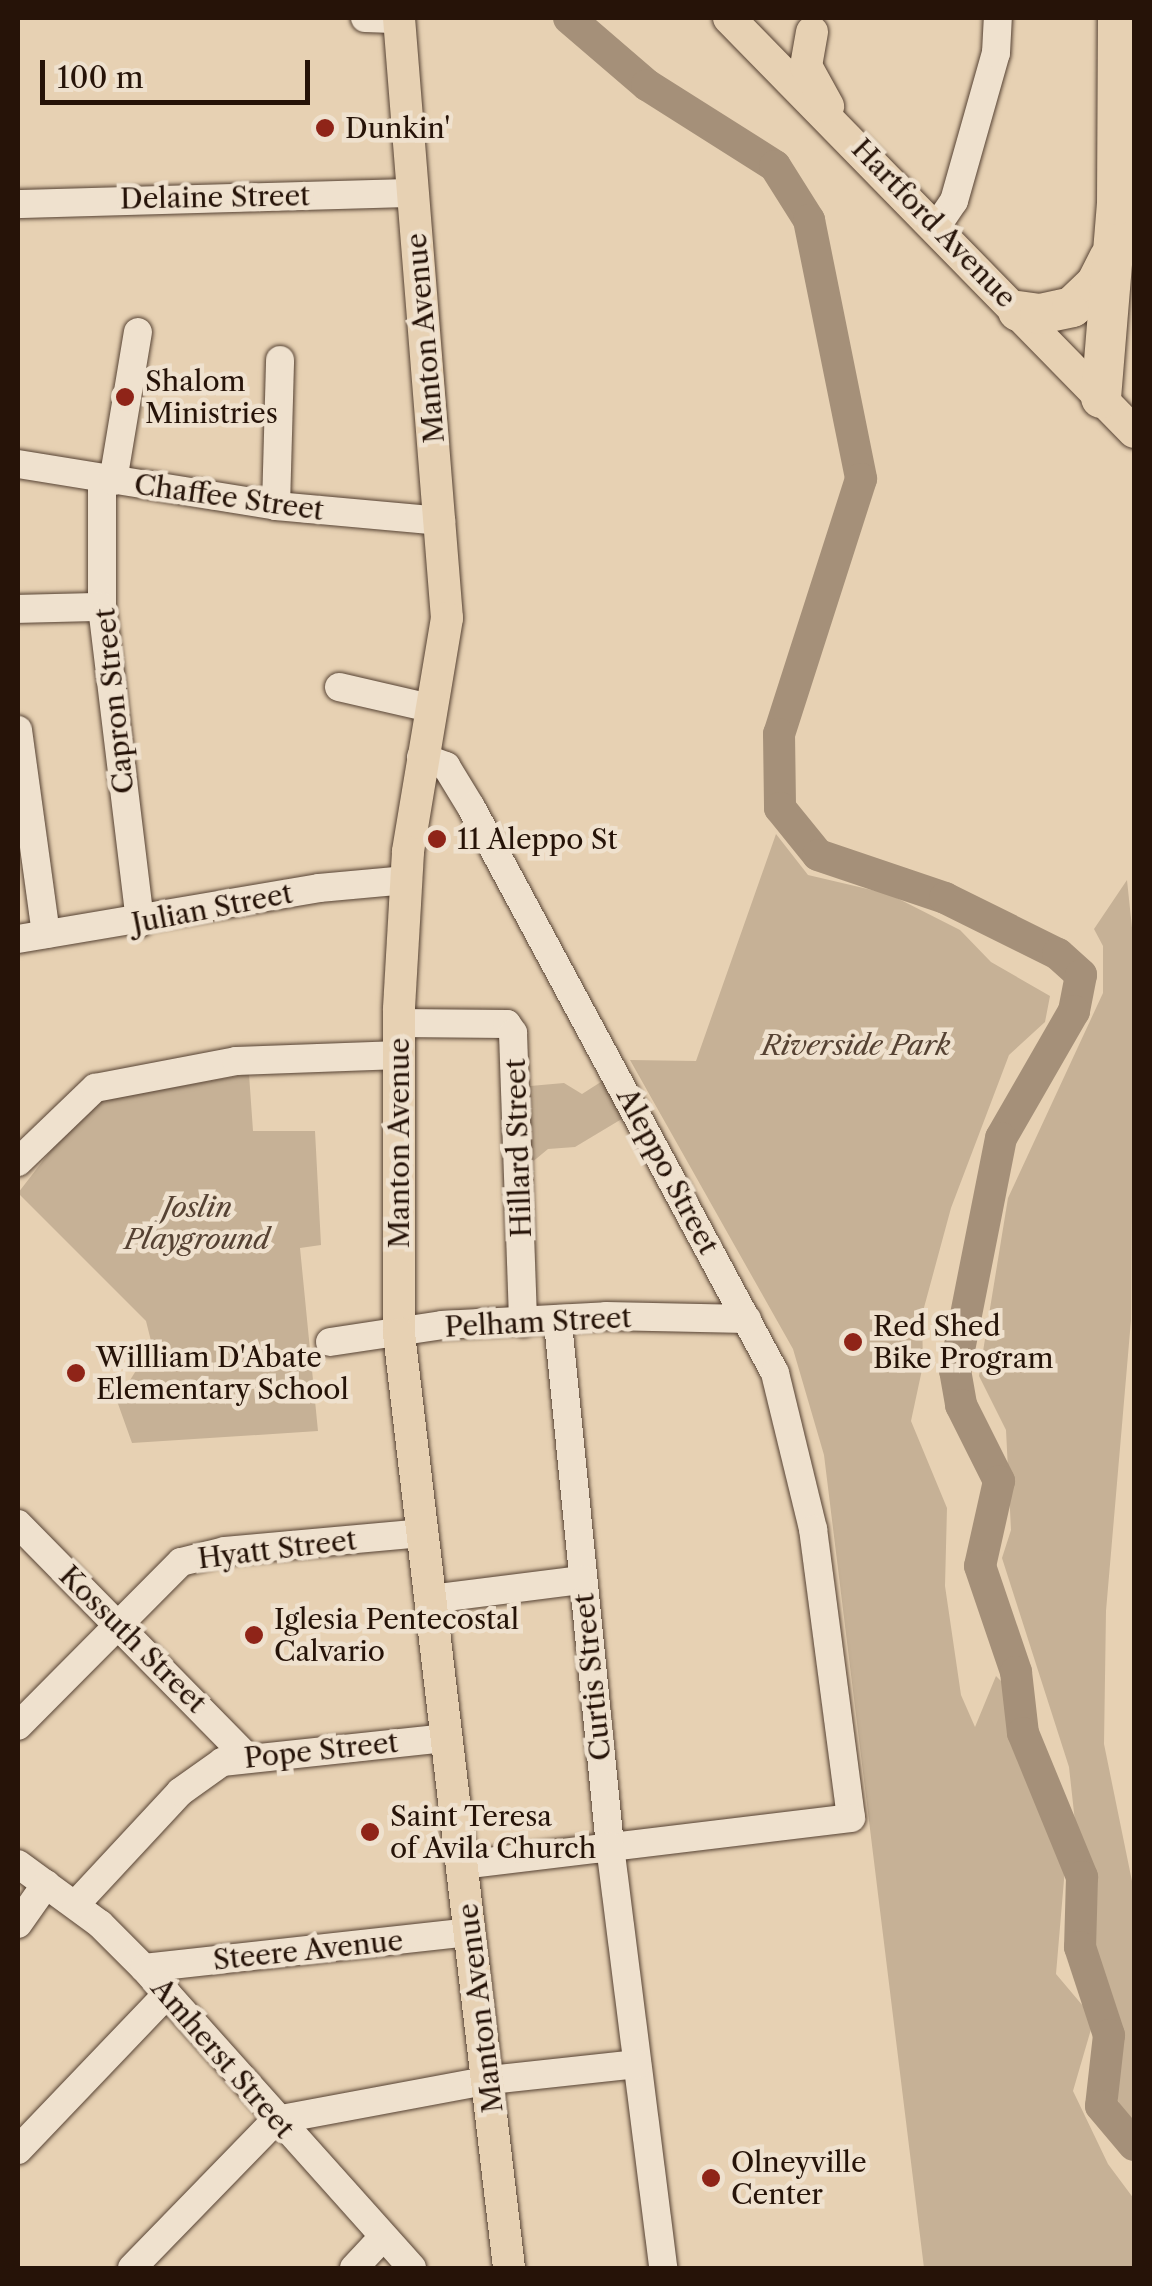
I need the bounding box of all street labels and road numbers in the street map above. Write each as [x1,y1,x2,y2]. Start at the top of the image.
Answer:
street label: Hartford Avenue [845,131,1023,315]
street label: Delaine Street [120,179,310,215]
street label: Manton Avenue [399,231,451,445]
street label: Chaffee Street [132,467,326,527]
street label: Capron Street [88,606,140,796]
street label: Julian Street [129,876,295,940]
street label: Manton Avenue [382,1037,416,1249]
street label: Hillard Street [498,1058,538,1238]
street label: Aleppo Street [610,1082,726,1260]
street label: Pelham Street [444,1300,632,1344]
street label: Hyatt Street [196,1523,358,1575]
street label: Kossuth Street [53,1559,213,1719]
street label: Curtis Street [567,1592,617,1762]
street label: Pope Street [242,1725,400,1775]
street label: Manton Avenue [450,1901,510,2115]
street label: Steere Avenue [211,1923,405,1977]
street label: Amherst Street [145,1971,301,2145]

